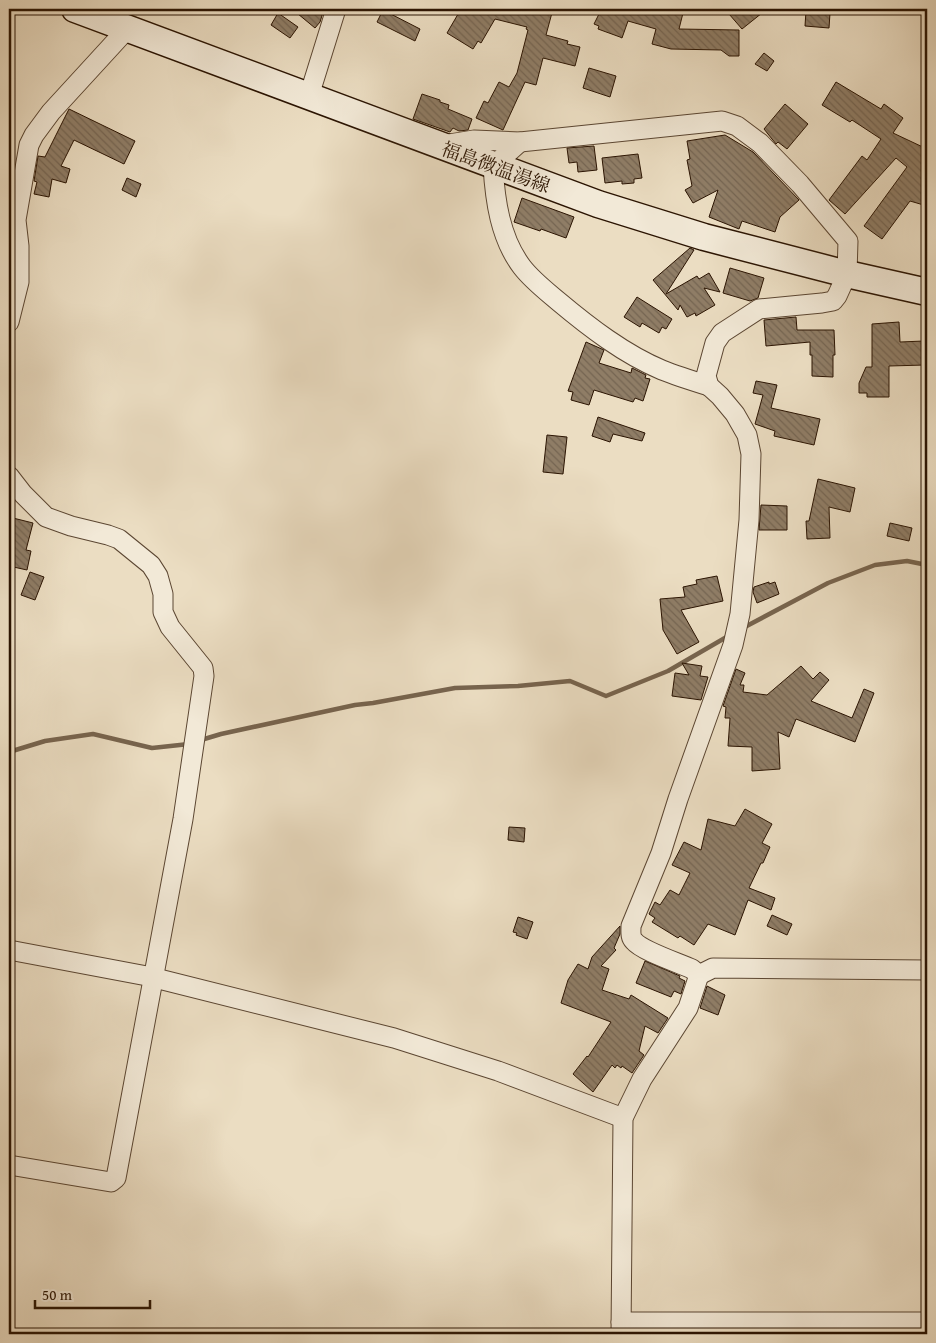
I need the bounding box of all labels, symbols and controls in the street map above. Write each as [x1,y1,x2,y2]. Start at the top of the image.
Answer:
street label: 福島微温湯線 [438,134,554,200]
scale bar [35,1278,150,1310]
text: 50 m [42,1284,73,1305]

